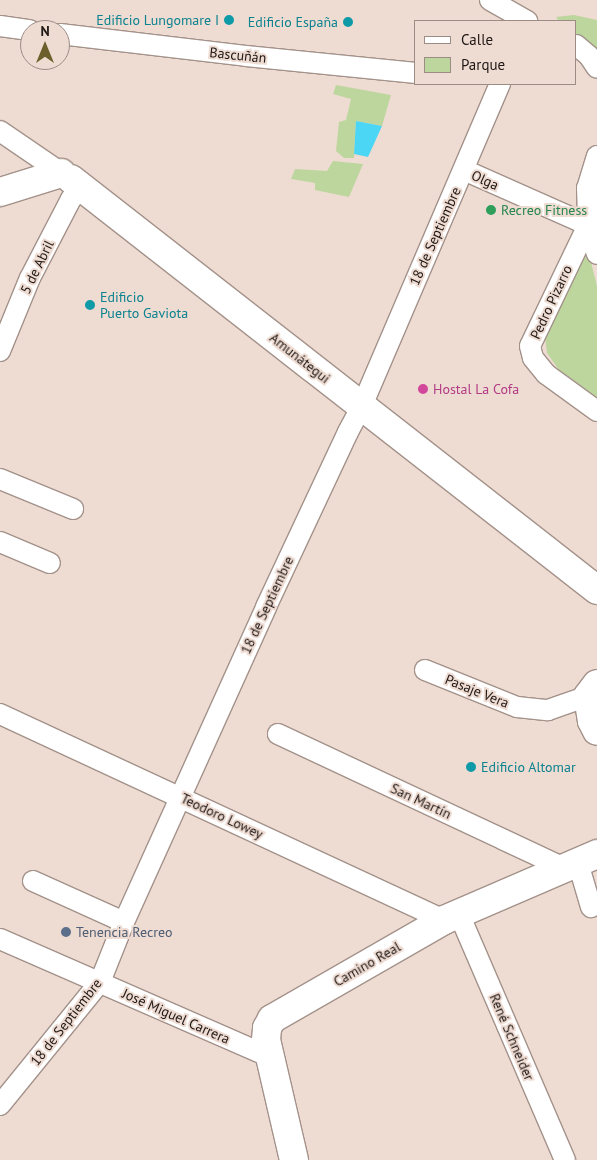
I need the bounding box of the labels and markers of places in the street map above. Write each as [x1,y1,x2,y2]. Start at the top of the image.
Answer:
place label: Edificio Lungomare I [96,12,219,28]
marker: Edificio Lungomare I [223,14,235,26]
place label: Edificio España [248,14,338,30]
marker: Edificio España [342,16,354,28]
place label: Recreo Fitness [501,202,587,218]
marker: Recreo Fitness [485,204,497,216]
place label: Edificio Puerto Gaviota [100,289,188,322]
marker: Edificio Puerto Gaviota [84,299,96,311]
place label: Hostal La Cofa [433,381,519,397]
marker: Hostal La Cofa [417,383,429,395]
place label: Edificio Altomar [481,759,576,775]
marker: Edificio Altomar [465,761,477,773]
place label: Tenencia Recreo [76,924,172,940]
marker: Tenencia Recreo [60,926,72,938]

